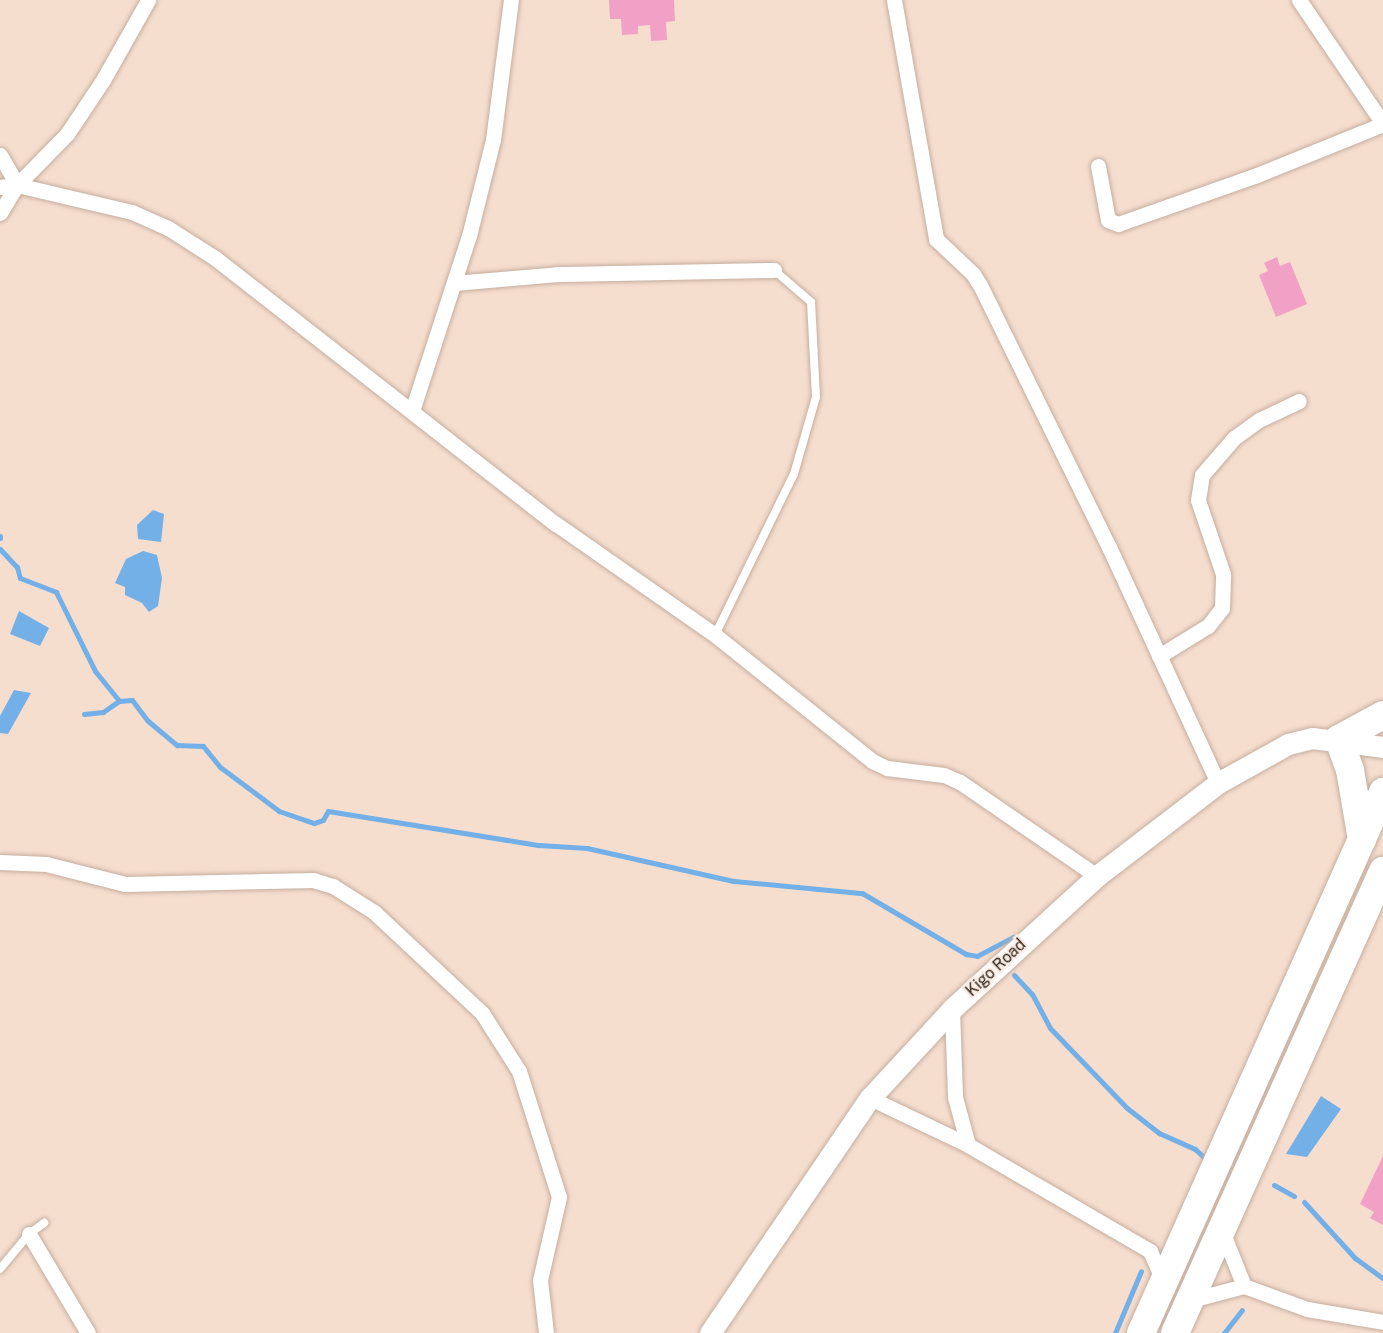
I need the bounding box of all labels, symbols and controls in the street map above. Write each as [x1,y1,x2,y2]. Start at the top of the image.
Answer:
street label: Kigo Road [962,935,1030,1001]

